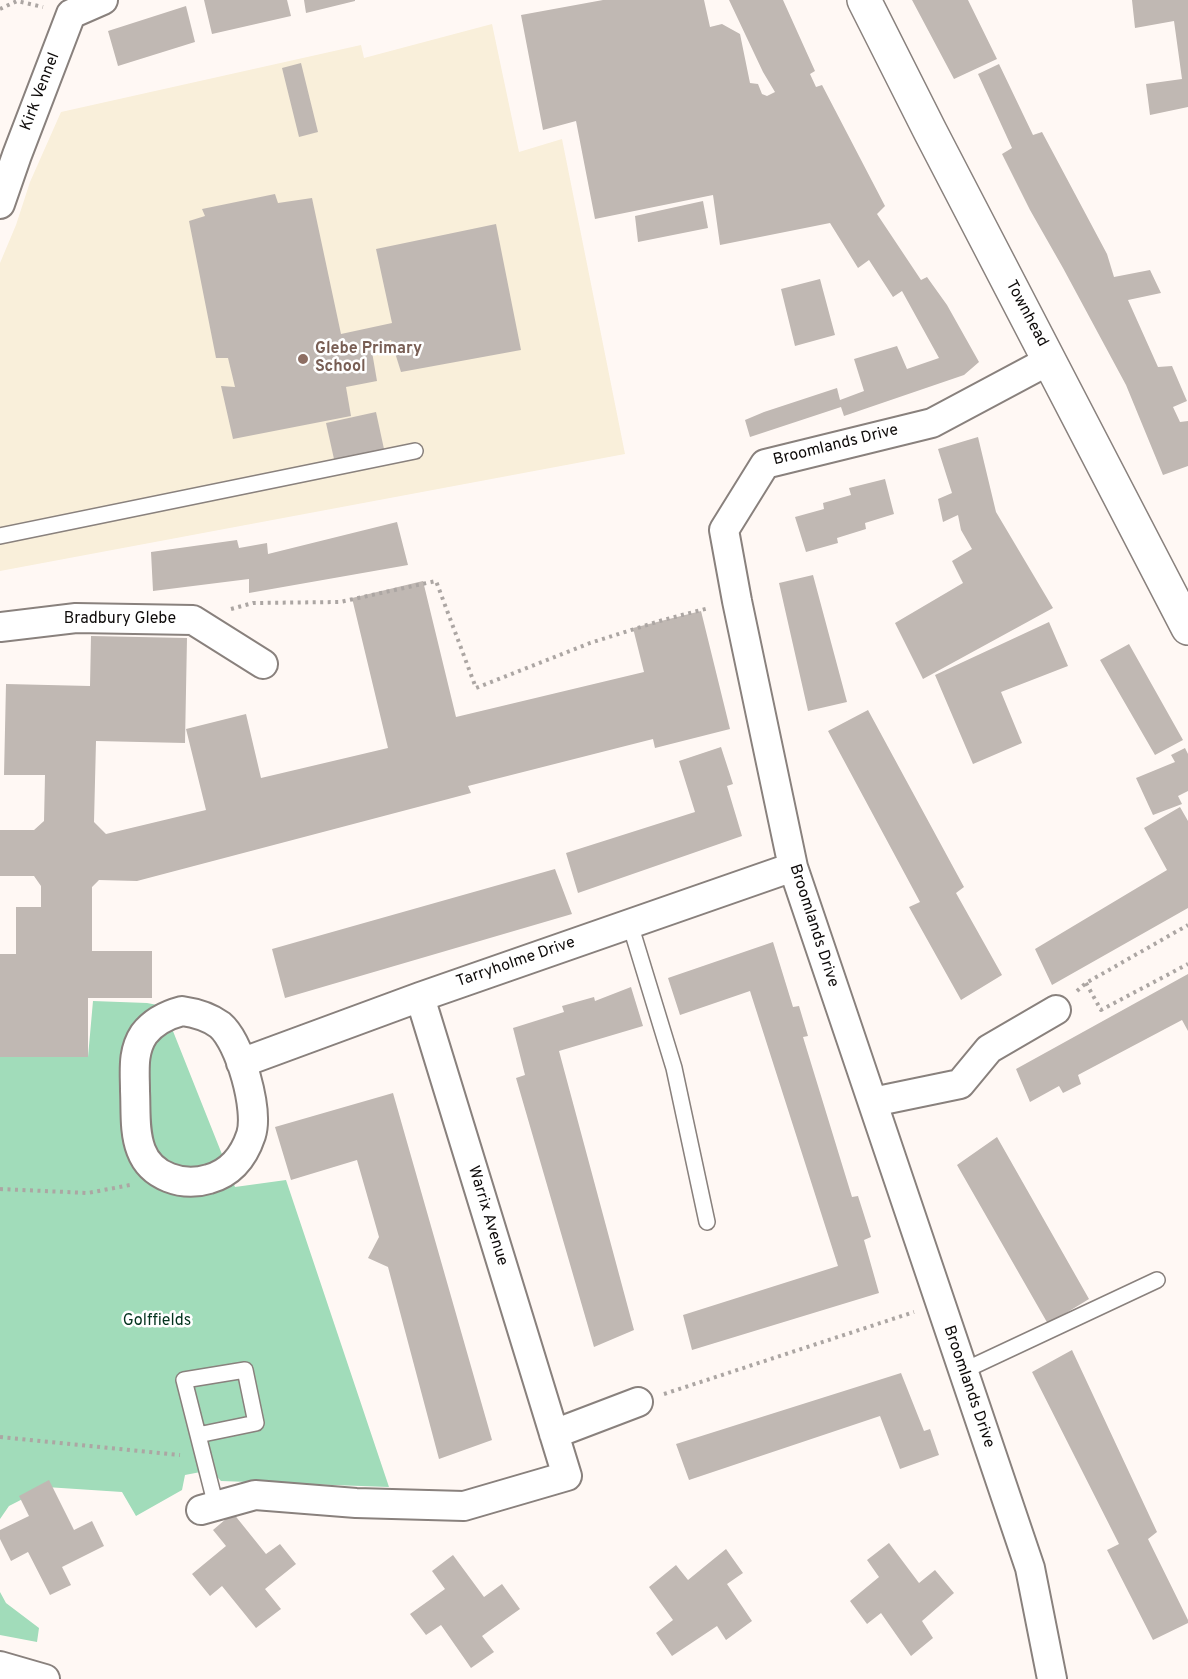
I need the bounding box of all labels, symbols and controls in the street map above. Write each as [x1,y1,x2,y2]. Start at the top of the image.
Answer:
street label: Kirk Vennel [17,50,65,134]
street label: Townhead [1000,277,1052,351]
place label: Glebe Primary School [315,340,422,378]
marker: Glebe Primary School [296,352,310,366]
street label: Broomlands Drive [772,421,900,471]
street label: Bradbury Glebe [64,610,176,630]
street label: Broomlands Drive [784,862,842,990]
street label: Tarryholme Drive [454,934,578,992]
street label: Warrix Avenue [463,1164,511,1268]
park label: Golffields [123,1312,191,1332]
street label: Broomlands Drive [938,1323,998,1451]

